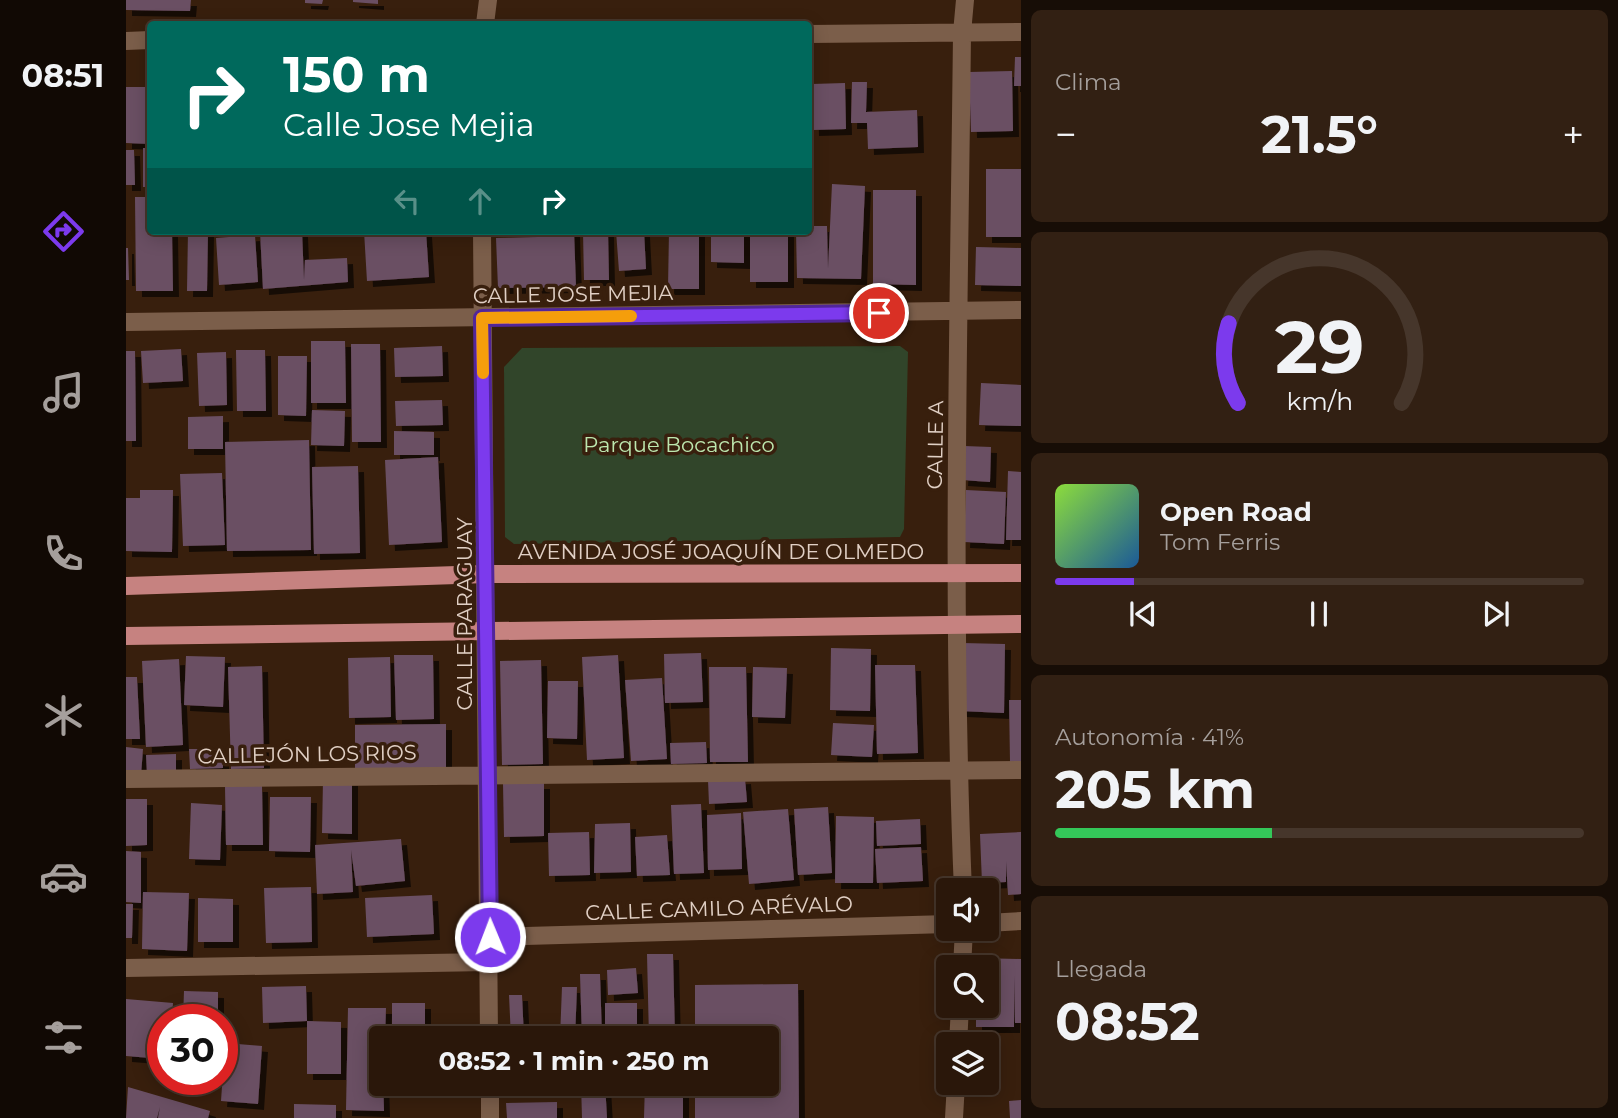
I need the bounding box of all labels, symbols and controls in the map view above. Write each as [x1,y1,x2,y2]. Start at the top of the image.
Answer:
text: 150 m [283,45,430,104]
icon: right [168,49,259,140]
text: 08:51 [22,56,104,95]
text: Clima [1055,68,1122,96]
text: 21.5° [1261,103,1378,166]
text: Calle Jose Mejia [283,105,535,144]
text: − [1055,111,1077,158]
text: + [1562,111,1584,158]
icon: left [388,182,426,220]
icon: ahead [461,182,499,220]
icon: right [534,182,572,220]
icon: directions [39,207,88,256]
street label: CALLE JOSE MEJIA [473,280,674,308]
pin [849,283,909,343]
icon: arrive [860,294,898,332]
text: 29 [1275,304,1364,392]
icon: music [39,368,88,417]
text: km/h [1286,386,1353,416]
street label: CALLE A [922,399,948,490]
park label: Parque Bocachico [583,432,775,457]
text: Open Road [1160,496,1312,528]
street label: CALLE PARAGUAY [452,517,477,711]
text: Tom Ferris [1160,528,1280,556]
icon: phone [39,529,88,578]
street label: AVENIDA JOSÉ JOAQUÍN DE OLMEDO [518,539,924,564]
icon: previous [1124,595,1162,633]
icon: pause [1300,595,1338,633]
icon: next [1477,595,1515,633]
icon: climate [39,691,88,740]
text: Autonomía · 41% [1055,723,1244,751]
street label: CALLEJÓN LOS RIOS [197,740,417,768]
text: 205 km [1055,758,1255,821]
icon: car [39,852,88,901]
map controls [936,878,999,1095]
button: sound [936,878,999,941]
street label: CALLE CAMILO ARÉVALO [585,891,853,925]
position arrow [453,900,527,974]
button: search [936,955,999,1018]
text: Llegada [1055,955,1147,983]
text: 08:52 [1055,990,1200,1053]
speed limit sign: 30 [147,1004,238,1095]
icon: filters [39,1013,88,1062]
button: layers [936,1032,999,1095]
text: 08:52 · 1 min · 250 m [438,1045,710,1077]

